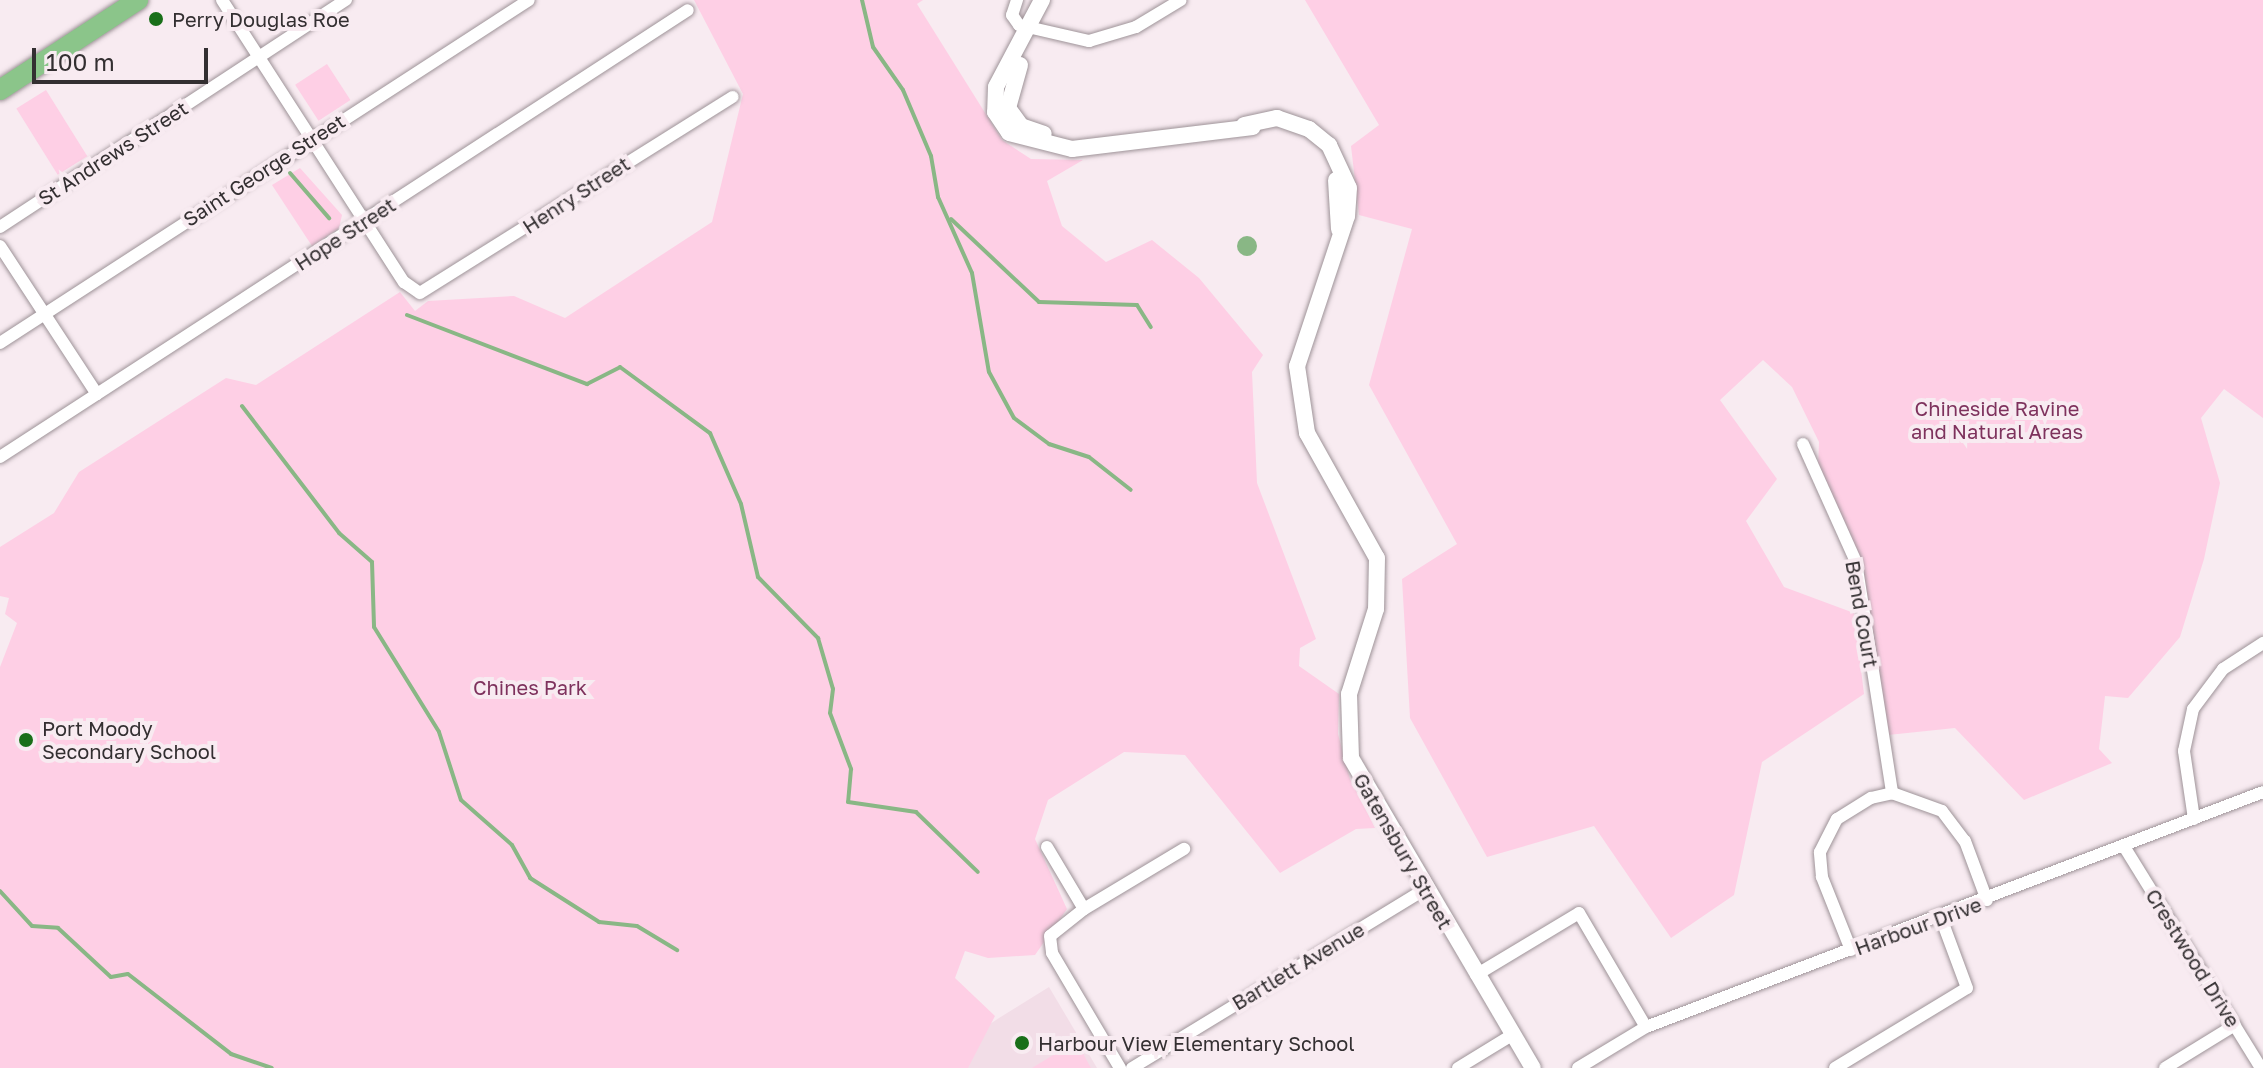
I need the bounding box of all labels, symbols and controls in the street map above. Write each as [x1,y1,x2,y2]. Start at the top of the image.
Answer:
place label: Perry Douglas Roe [172,7,350,31]
marker: Perry Douglas Roe [147,10,165,28]
scale bar [36,32,212,82]
text: 100 m [46,47,115,76]
street label: St Andrews Street [34,96,192,210]
street label: Saint George Street [179,109,349,231]
street label: Henry Street [518,151,634,239]
street label: Hope Street [290,193,400,275]
park label: Chineside Ravine and Natural Areas [1911,396,2083,443]
street label: Bend Court [1841,558,1883,670]
park label: Chines Park [473,675,587,699]
place label: Port Moody Secondary School [42,716,216,763]
marker: Port Moody Secondary School [17,731,35,749]
street label: Gatensbury Street [1349,769,1457,933]
street label: Crestwood Drive [2141,884,2245,1032]
street label: Harbour Drive [1851,892,1985,960]
street label: Bartlett Avenue [1227,917,1369,1015]
place label: Harbour View Elementary School [1038,1031,1355,1055]
marker: Harbour View Elementary School [1013,1034,1031,1052]

